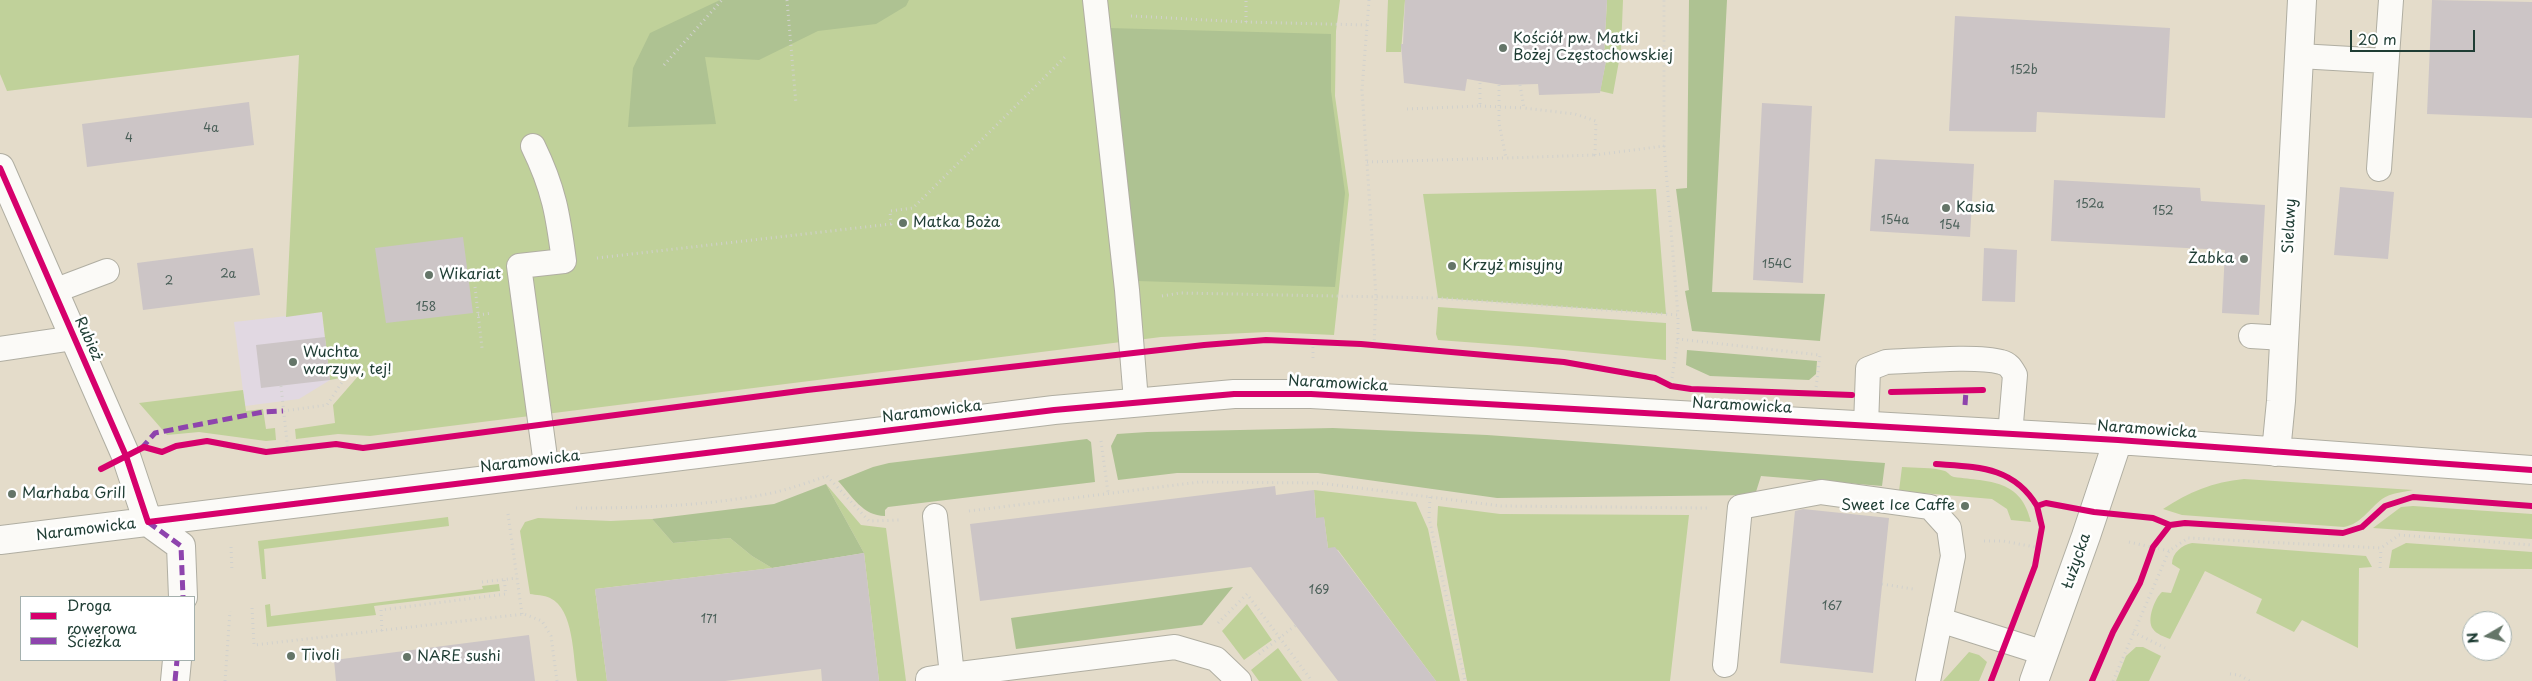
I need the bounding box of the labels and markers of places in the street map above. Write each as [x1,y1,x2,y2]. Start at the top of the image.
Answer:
place label: Kościół pw. Matki Bożej Częstochowskiej [1513,30,1673,65]
marker: Kościół pw. Matki Bożej Częstochowskiej [1497,42,1509,54]
place label: Kasia [1956,199,1995,217]
marker: Kasia [1940,202,1952,214]
place label: Matka Boża [913,214,1000,232]
marker: Matka Boża [897,217,909,229]
place label: Żabka [2188,250,2234,268]
marker: Żabka [2238,253,2250,265]
place label: Krzyż misyjny [1462,257,1563,275]
marker: Krzyż misyjny [1446,260,1458,272]
place label: Wikariat [439,266,501,284]
marker: Wikariat [423,269,435,281]
place label: Wuchta warzyw, tej! [303,344,392,379]
marker: Wuchta warzyw, tej! [287,356,299,368]
place label: Marhaba Grill [22,485,125,503]
marker: Marhaba Grill [6,488,18,500]
place label: Sweet Ice Caffe [1841,497,1955,515]
marker: Sweet Ice Caffe [1959,500,1971,512]
place label: Tivoli [301,647,340,665]
place label: NARE sushi [417,648,501,666]
marker: Tivoli [285,650,297,662]
marker: NARE sushi [401,651,413,663]

